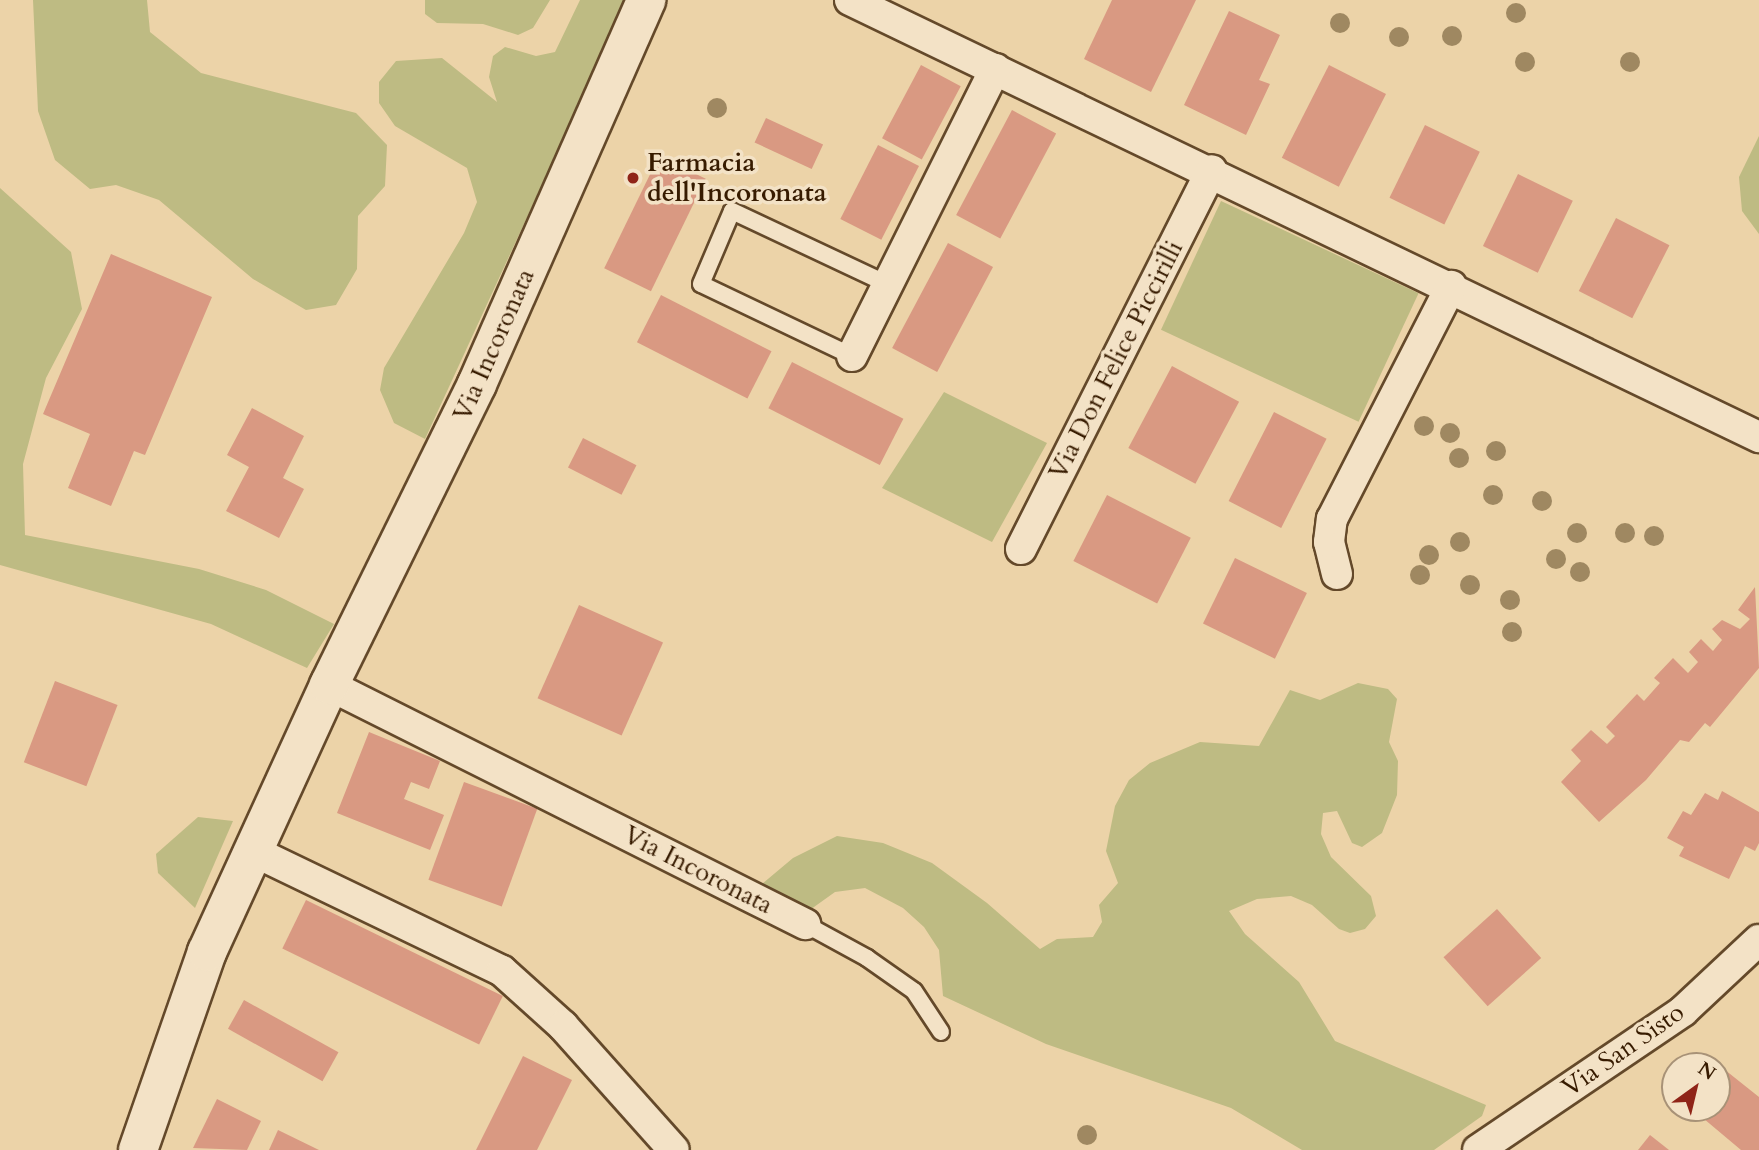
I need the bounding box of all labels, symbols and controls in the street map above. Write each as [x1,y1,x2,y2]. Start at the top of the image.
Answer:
place label: Farmacia dell'Incoronata [647,147,827,208]
marker: Farmacia dell'Incoronata [625,170,641,186]
street label: Via Don Felice Piccirilli [1042,235,1190,485]
street label: Via Incoronata [447,264,541,426]
street label: Via Incoronata [618,819,778,921]
street label: Via San Sisto [1556,997,1690,1103]
north arrow [1661,1052,1731,1122]
text: N [1693,1056,1721,1087]

